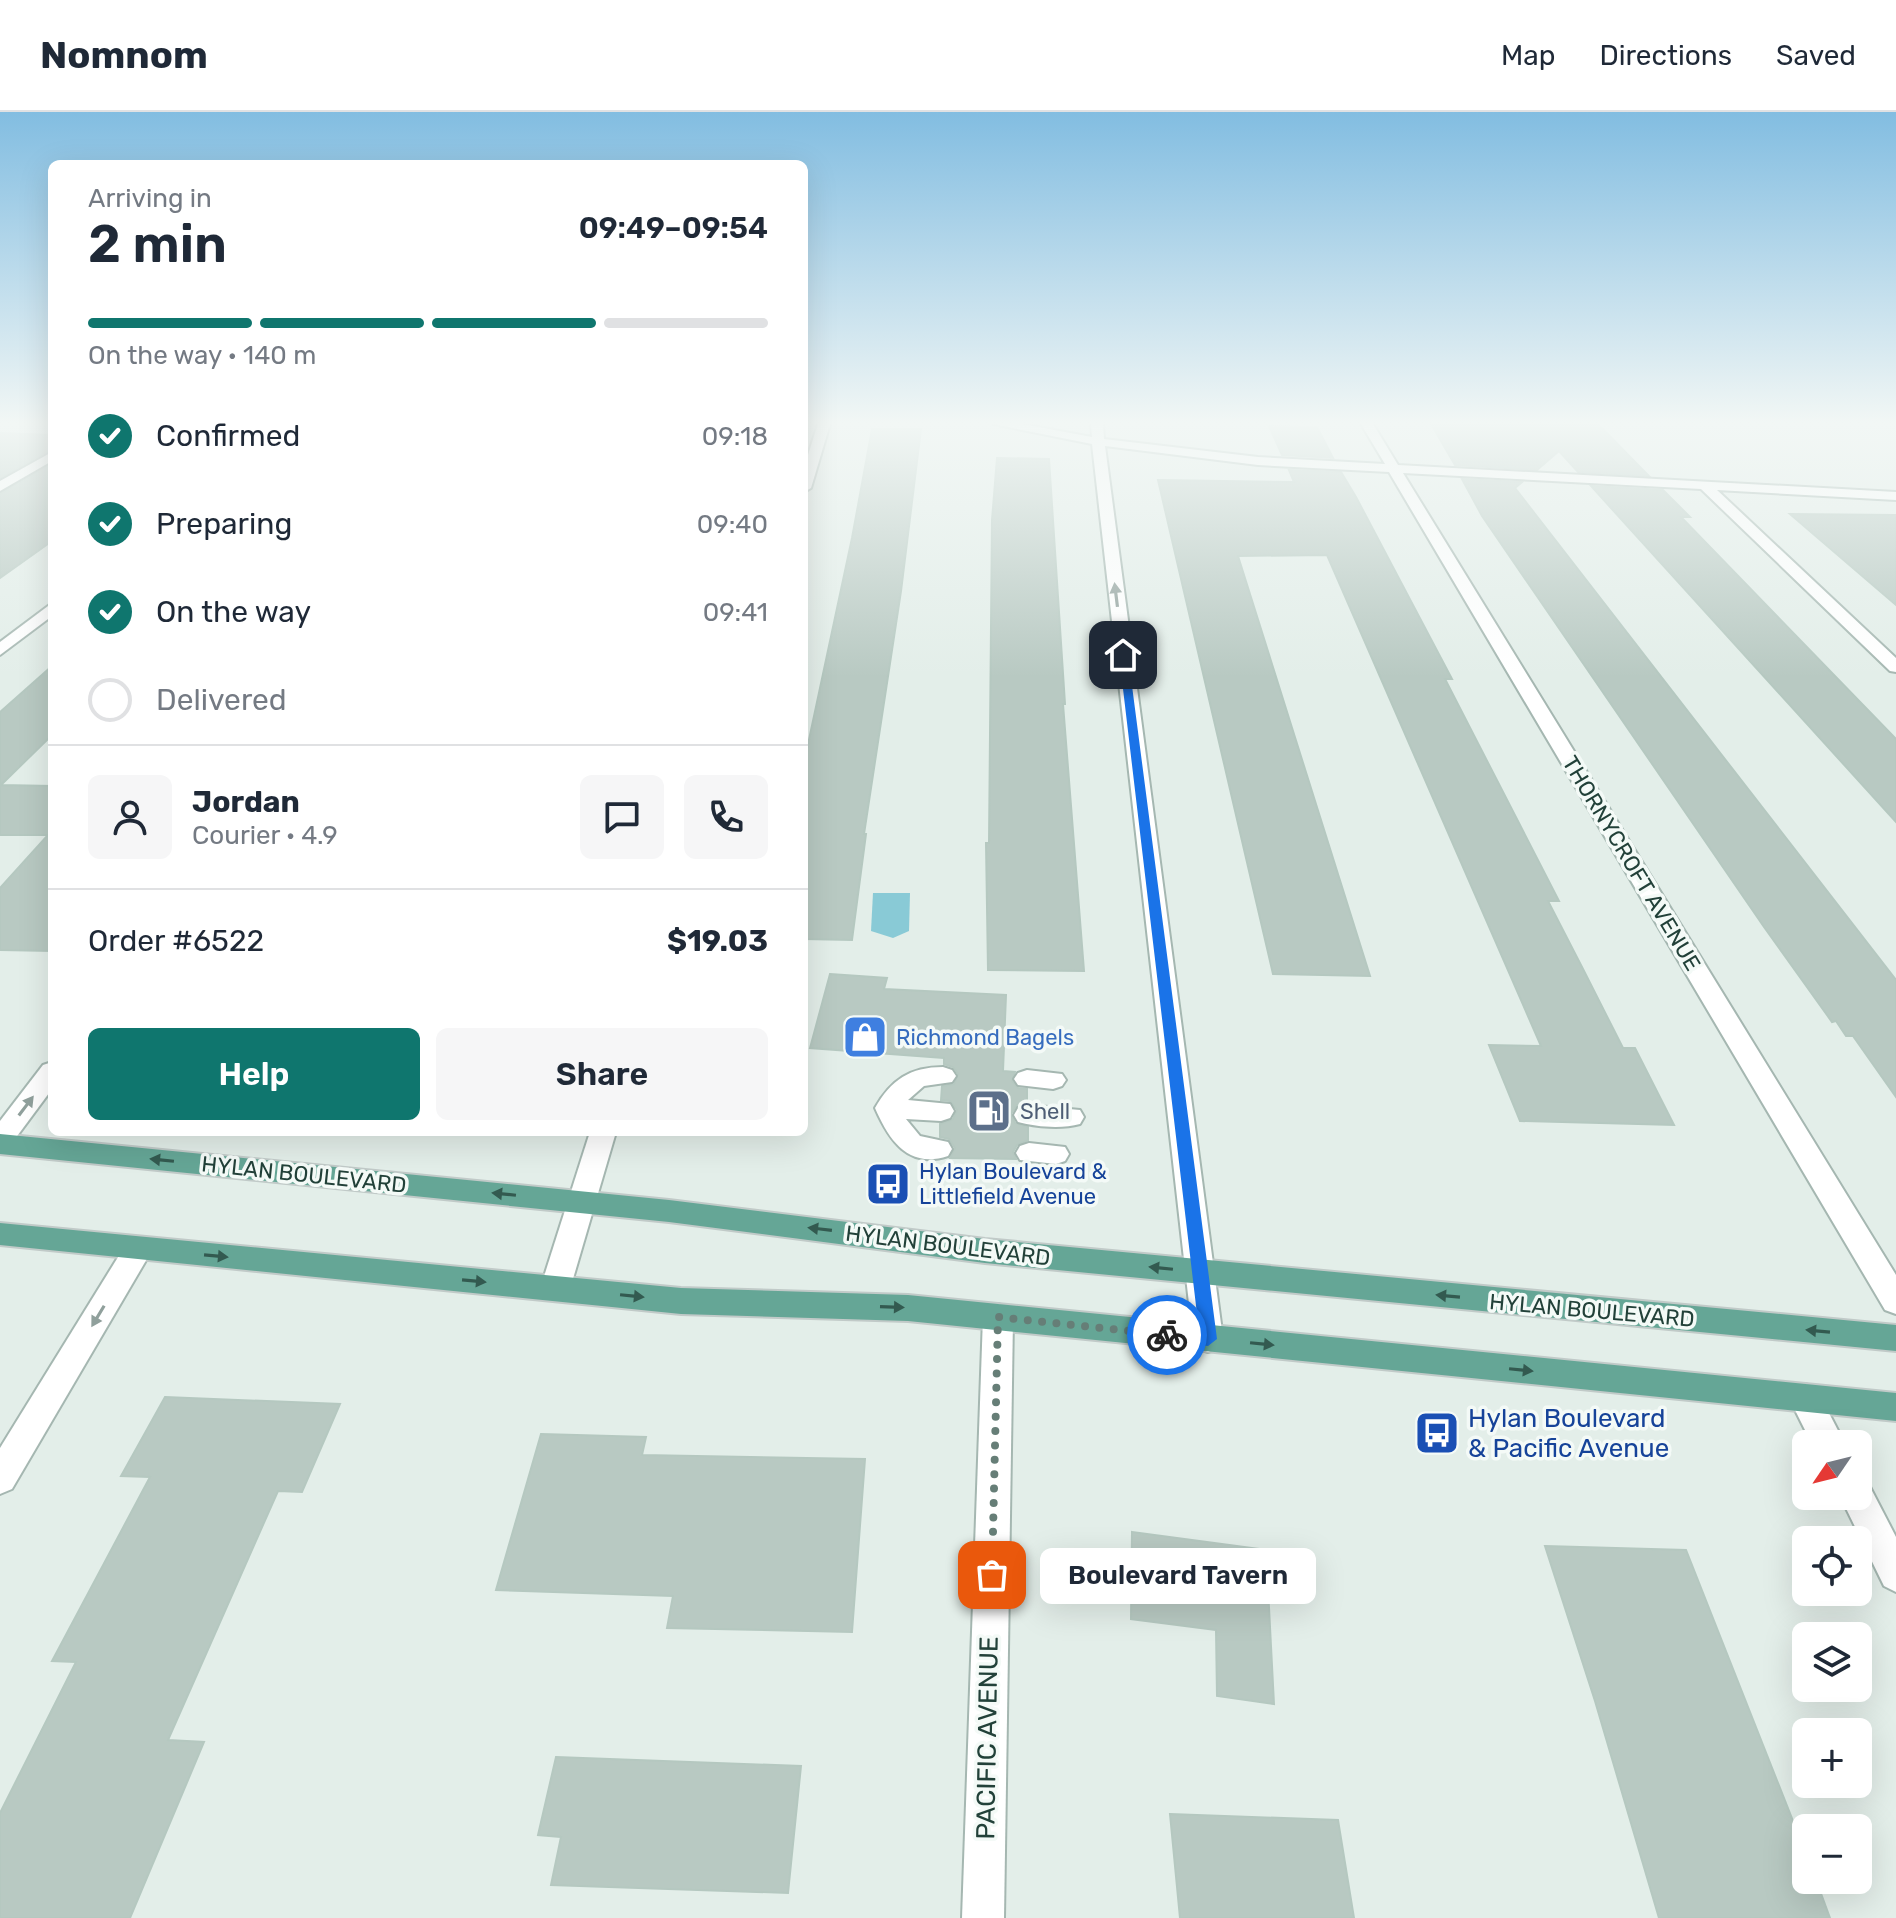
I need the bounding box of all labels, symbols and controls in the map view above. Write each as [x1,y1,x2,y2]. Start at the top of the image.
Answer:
text: Nomnom [40,32,208,78]
text: Map [1501,39,1555,72]
text: Directions [1599,39,1732,72]
text: Saved [1776,39,1856,72]
text: Arriving in [88,183,212,214]
text: 09:49–09:54 [579,210,768,246]
text: 2 min [88,213,227,275]
text: On the way · 140 m [88,340,316,371]
icon: check [88,414,132,458]
text: Confirmed [156,418,300,454]
text: 09:18 [702,421,768,452]
icon: check [88,502,132,546]
text: Preparing [156,506,292,542]
text: 09:40 [697,509,768,540]
one-way arrow [1109,582,1122,607]
icon: check [88,590,132,634]
text: On the way [156,594,311,630]
text: 09:41 [703,597,768,628]
pin [1089,621,1157,689]
icon: home [1101,633,1145,677]
text: Delivered [156,682,287,718]
street label: THORNYCROFT AVENUE [1557,751,1706,976]
button: person [88,775,172,859]
button: chat [580,775,664,859]
button: phone [684,775,768,859]
text: Jordan [192,784,300,820]
text: Courier · 4.9 [192,820,338,851]
text: Order #6522 [88,923,264,959]
text: $19.03 [667,923,768,959]
shop icon: Richmond Bagels [841,1013,889,1061]
place label: Richmond Bagels [896,1024,1074,1051]
button: Help [88,1028,420,1120]
button: Share [436,1028,768,1120]
fuel station icon: Shell [965,1087,1013,1135]
one-way arrow [17,1095,33,1116]
place label: Shell [1020,1098,1070,1125]
street label: HYLAN BOULEVARD [200,1150,408,1199]
one-way arrow [149,1153,174,1166]
place label: Hylan Boulevard & Littlefield Avenue [919,1158,1107,1210]
bus stop icon: Hylan Boulevard & Littlefield Avenue [864,1160,912,1208]
one-way arrow [491,1187,516,1200]
street label: HYLAN BOULEVARD [844,1220,1052,1271]
one-way arrow [807,1223,832,1236]
one-way arrow [204,1250,229,1263]
one-way arrow [1148,1262,1173,1275]
one-way arrow [462,1275,487,1288]
street label: HYLAN BOULEVARD [1488,1288,1696,1333]
one-way arrow [1435,1289,1460,1302]
one-way arrow [620,1290,645,1303]
courier [1127,1295,1207,1375]
one-way arrow [880,1301,905,1314]
one-way arrow [91,1305,105,1327]
icon: bike [1145,1313,1189,1357]
one-way arrow [1805,1324,1830,1337]
one-way arrow [1250,1338,1275,1351]
one-way arrow [1509,1364,1534,1377]
place label: Hylan Boulevard & Pacific Avenue [1468,1403,1669,1464]
bus stop icon: Hylan Boulevard & Pacific Avenue [1413,1409,1461,1457]
north arrow [1792,1430,1872,1510]
map controls [1792,1430,1872,1894]
button: locate [1792,1526,1872,1606]
pin [958,1541,1026,1609]
callout: Boulevard Tavern [1040,1547,1316,1603]
icon: bag [970,1553,1014,1597]
text: Boulevard Tavern [1068,1560,1288,1591]
button: layers [1792,1622,1872,1702]
street label: PACIFIC AVENUE [970,1636,1005,1840]
button: + [1792,1718,1872,1798]
button: − [1792,1814,1872,1894]

